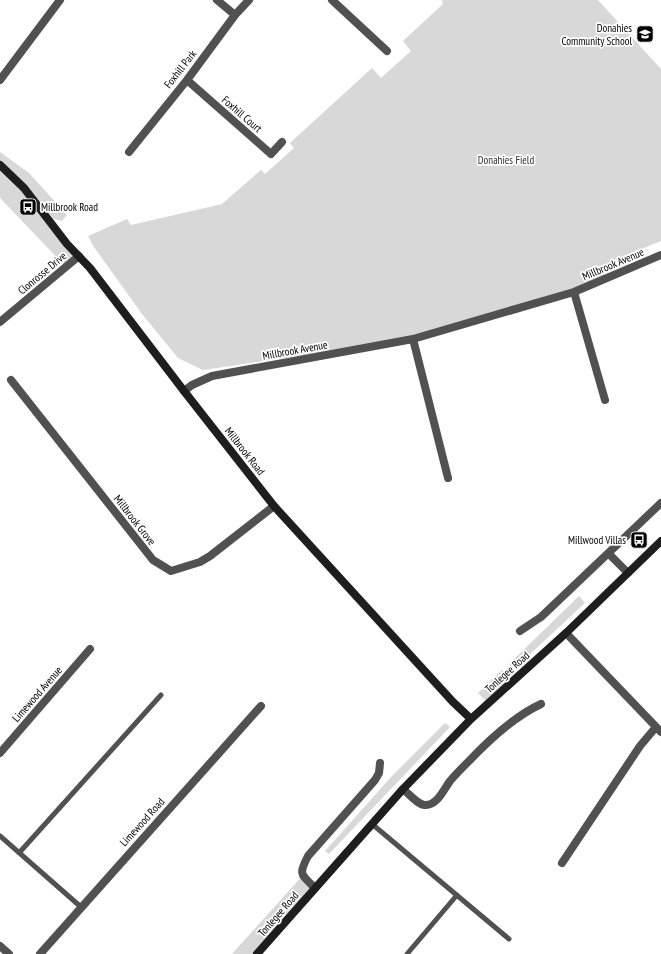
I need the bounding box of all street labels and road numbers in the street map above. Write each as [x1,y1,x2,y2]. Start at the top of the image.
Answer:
street label: Foxhill Park [161,47,200,91]
street label: Foxhill Court [219,93,265,135]
street label: Millbrook Avenue [580,245,646,283]
street label: Clonrosse Drive [15,248,70,297]
street label: Millbrook Avenue [261,337,329,363]
street label: Millbrook Road [222,424,268,478]
street label: Millbrook Grove [111,492,159,548]
street label: Tonlegee Road [482,648,532,696]
street label: Limewood Avenue [9,663,65,725]
street label: Limewood Road [117,795,168,849]
street label: Tonlegee Road [255,888,302,939]

